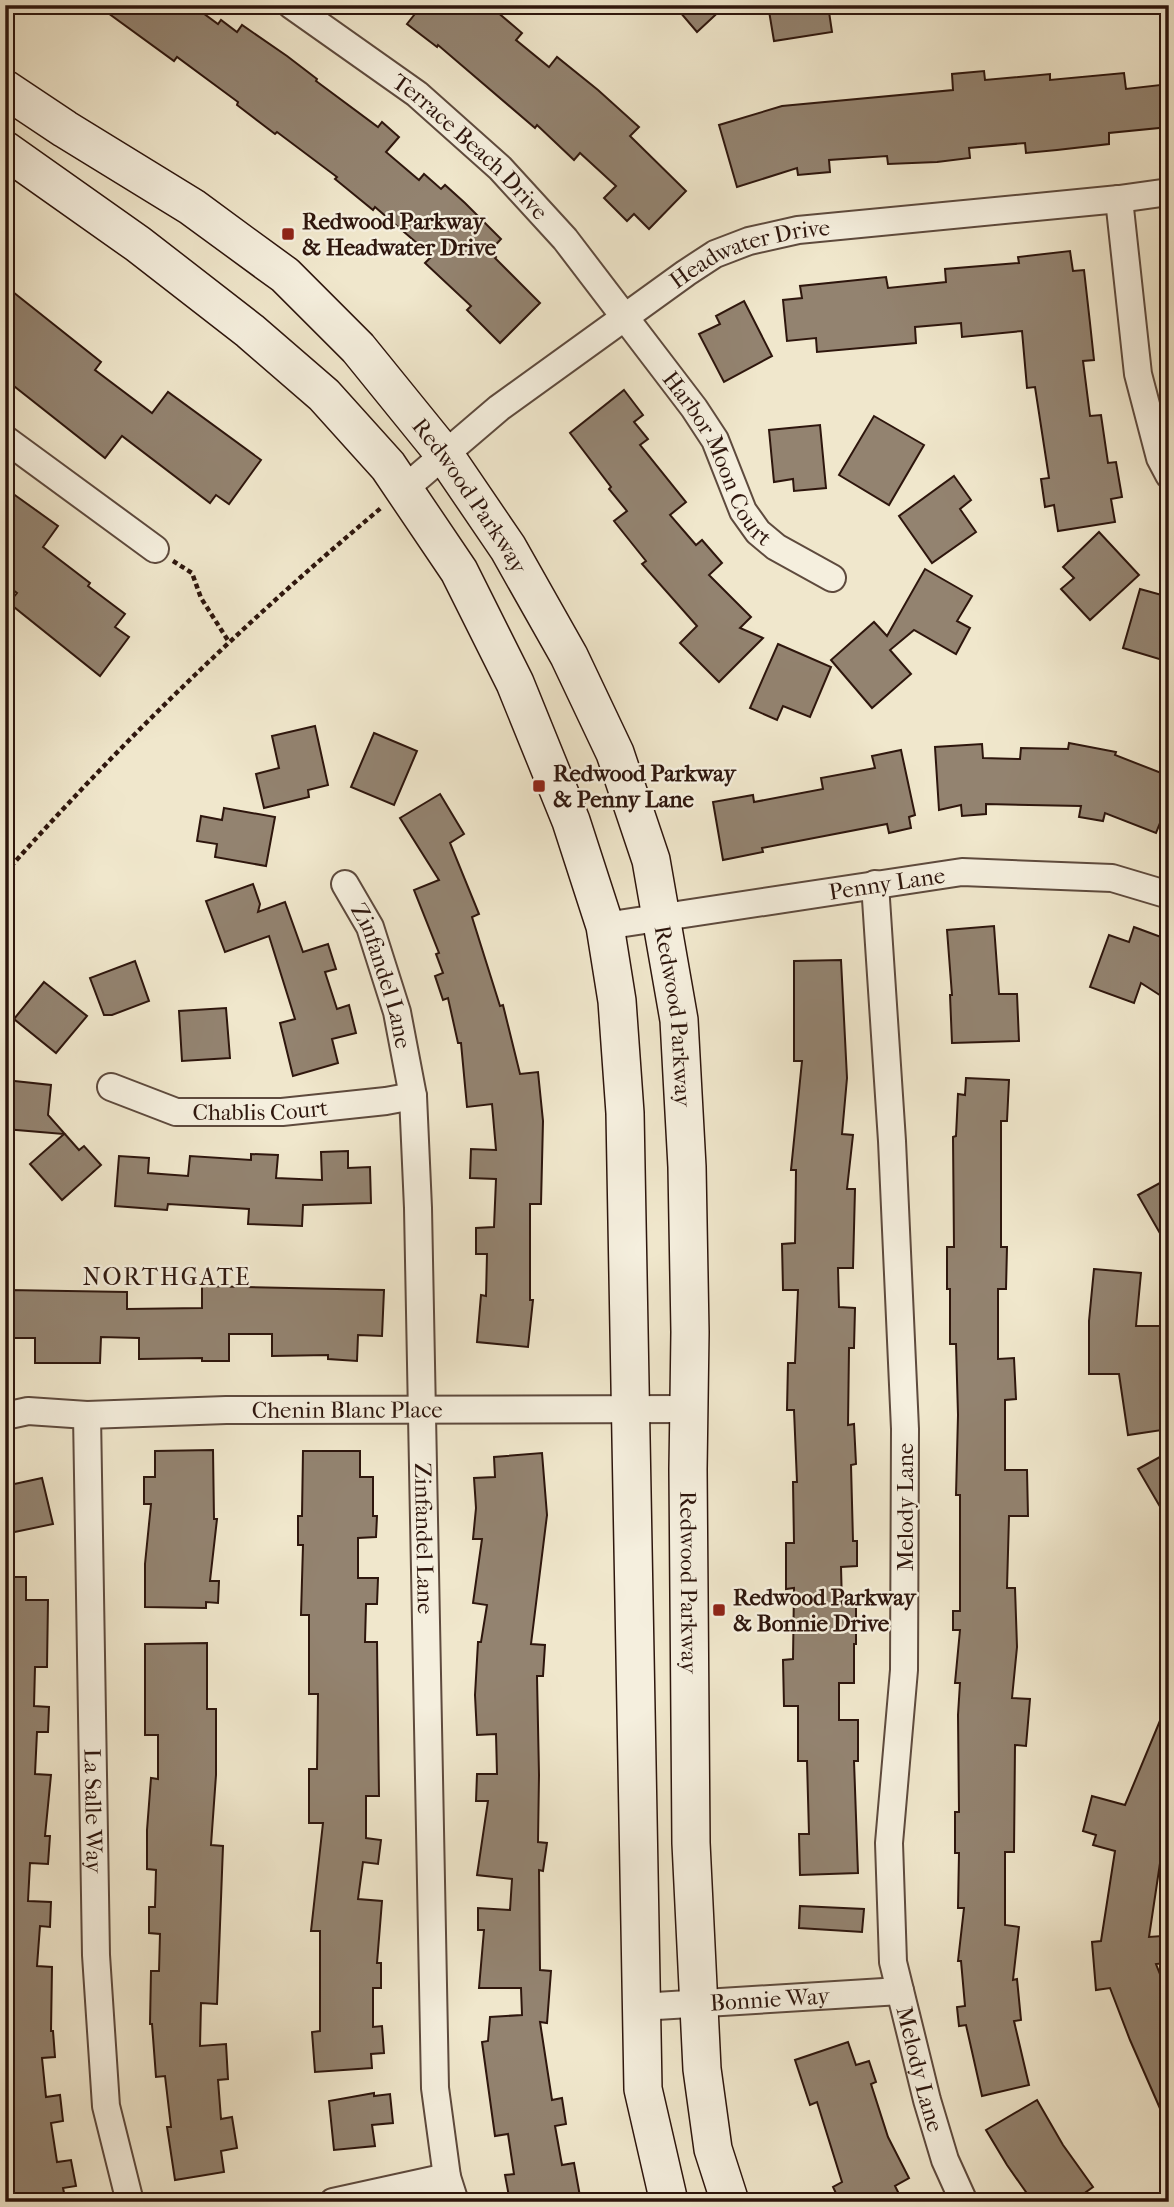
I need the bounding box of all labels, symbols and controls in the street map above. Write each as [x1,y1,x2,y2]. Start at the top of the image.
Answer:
street label: Terrace Beach Drive [387,68,553,225]
place label: Redwood Parkway & Headwater Drive [302,208,497,261]
street label: Headwater Drive [665,214,831,294]
marker: Redwood Parkway & Headwater Drive [280,226,296,242]
street label: Harbor Moon Court [657,366,777,552]
street label: Redwood Parkway [406,413,533,579]
place label: Redwood Parkway & Penny Lane [553,760,737,813]
marker: Redwood Parkway & Penny Lane [531,778,547,794]
street label: Penny Lane [827,862,947,906]
street label: Zinfandel Lane [345,898,417,1051]
street label: Redwood Parkway [649,923,697,1108]
street label: Chablis Court [193,1094,329,1126]
district label: NORTHGATE [82,1263,252,1291]
street label: Chenin Blanc Place [252,1397,443,1424]
street label: Melody Lane [892,1443,919,1571]
street label: Zinfandel Lane [409,1462,439,1614]
street label: Redwood Parkway [674,1491,703,1674]
place label: Redwood Parkway & Bonnie Drive [733,1584,917,1637]
marker: Redwood Parkway & Bonnie Drive [711,1602,727,1618]
street label: La Salle Way [79,1748,108,1874]
street label: Bonnie Way [709,1982,831,2017]
street label: Melody Lane [890,2004,949,2135]

